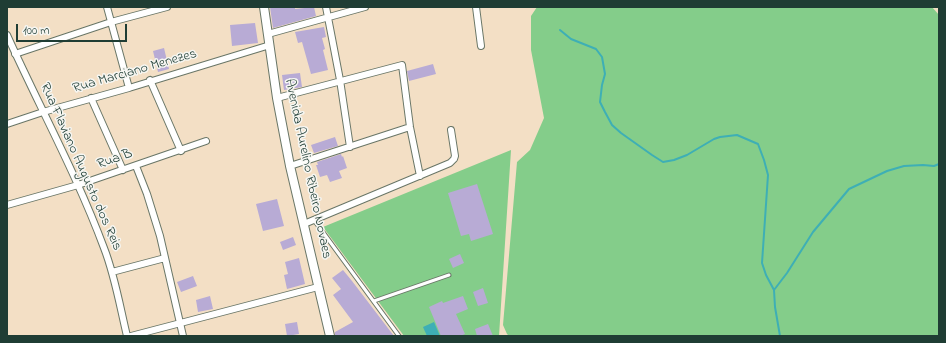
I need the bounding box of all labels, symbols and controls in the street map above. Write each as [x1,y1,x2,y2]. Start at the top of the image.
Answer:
scale bar [18,16,129,42]
text: 100 m [23,22,50,40]
street label: Rua Marciano Menezes [71,46,199,98]
street label: Avenida Aurelino Ribeiro Novaes [280,78,334,260]
street label: Rua Flaviano Augusto dos Reis [35,81,125,253]
street label: Rua B [95,146,135,174]

